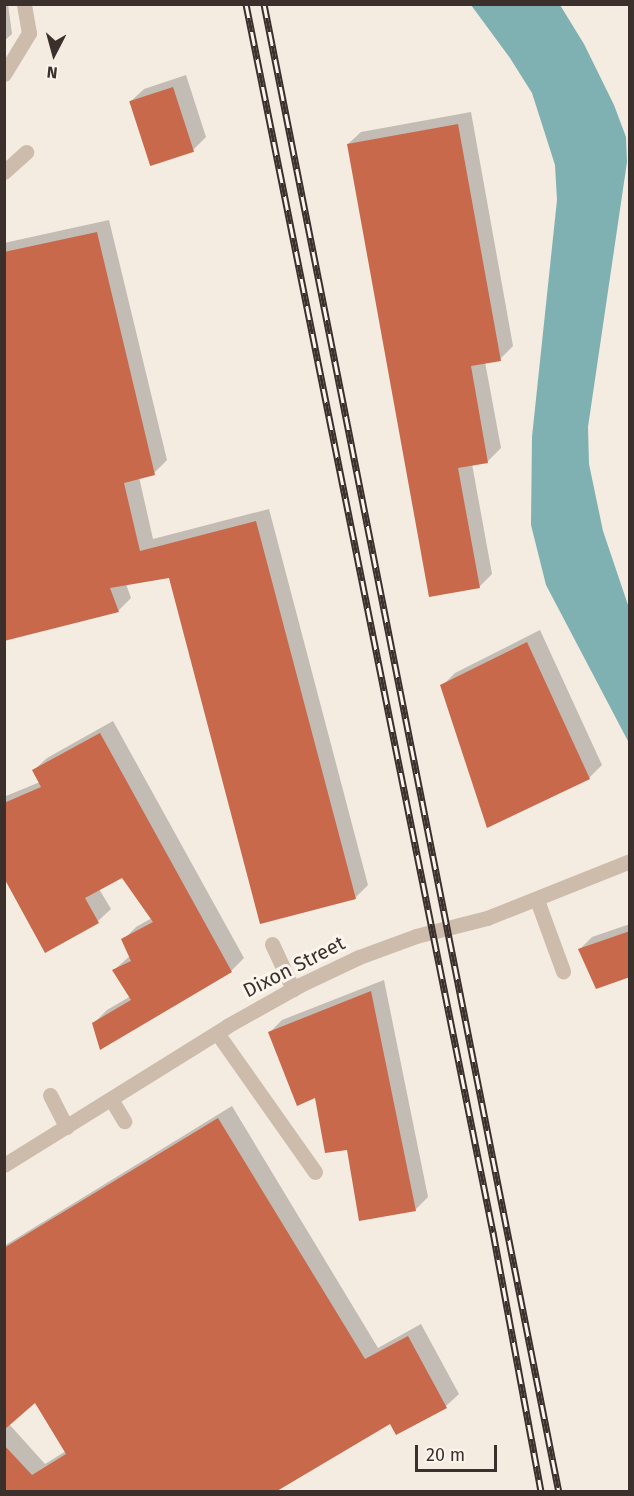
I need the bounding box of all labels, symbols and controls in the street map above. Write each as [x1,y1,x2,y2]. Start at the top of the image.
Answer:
north arrow [24,24,84,84]
text: N [46,62,58,82]
street label: Dixon Street [239,931,349,1003]
scale bar [418,1433,500,1471]
text: 20 m [426,1444,465,1466]

